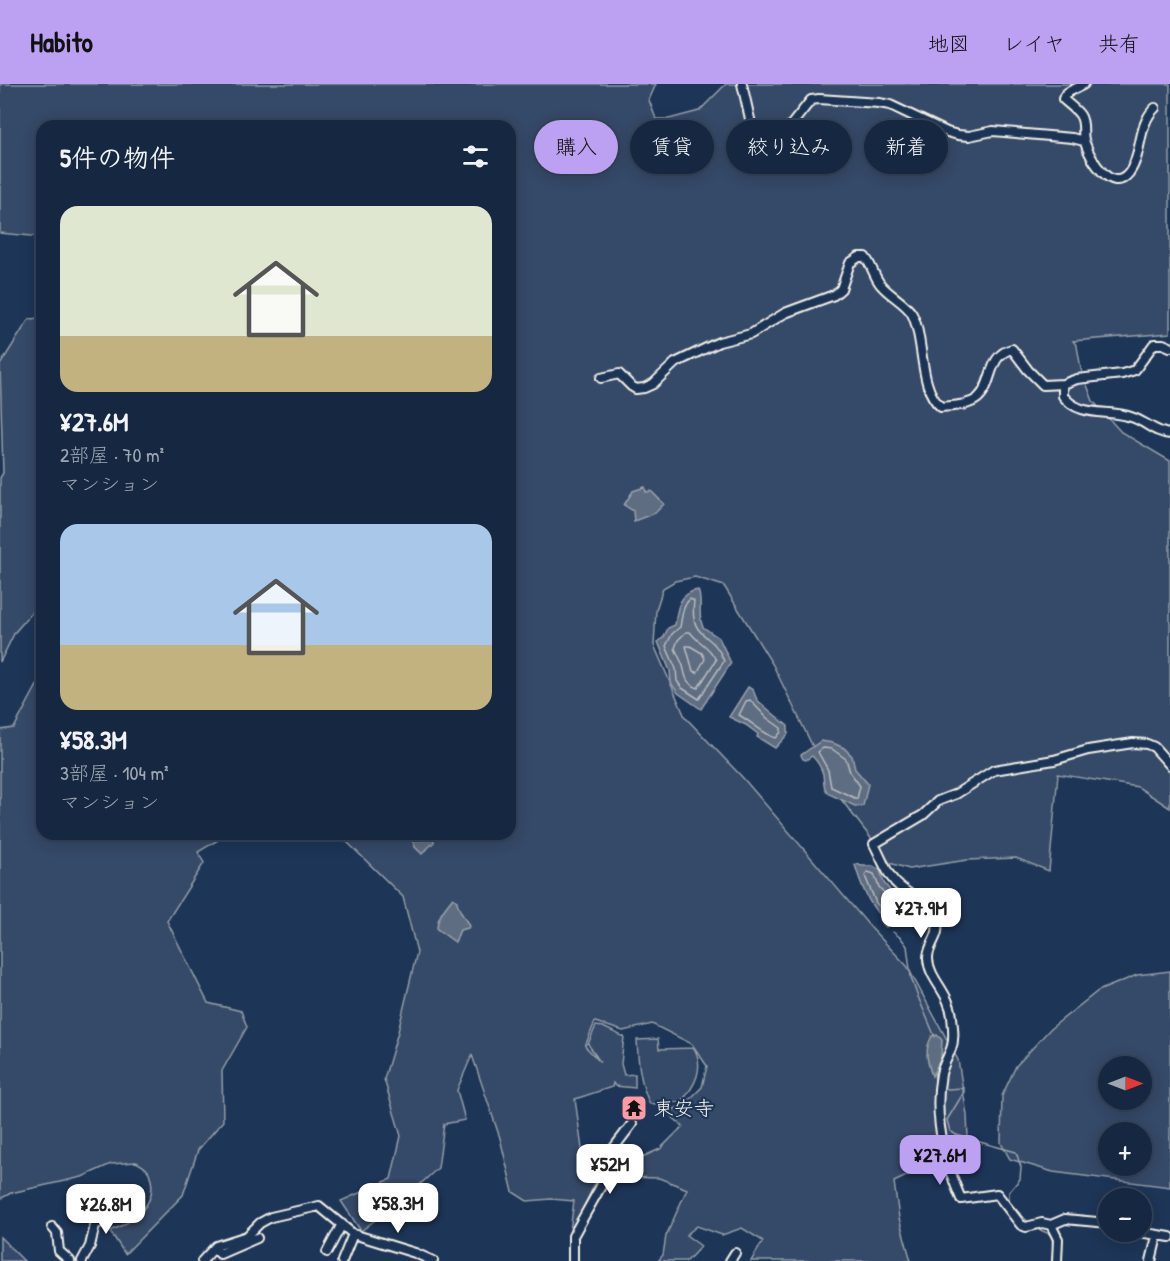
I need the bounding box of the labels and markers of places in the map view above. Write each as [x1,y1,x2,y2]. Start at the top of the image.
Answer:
pin: ¥27.9M [872,888,970,939]
temple icon: 東安寺 [619,1093,649,1123]
place label: 東安寺 [654,1094,714,1121]
pin: ¥27.6M [891,1135,989,1186]
pin: ¥52M [574,1144,646,1195]
pin: ¥58.3M [349,1183,447,1234]
pin: ¥26.8M [57,1184,155,1235]

